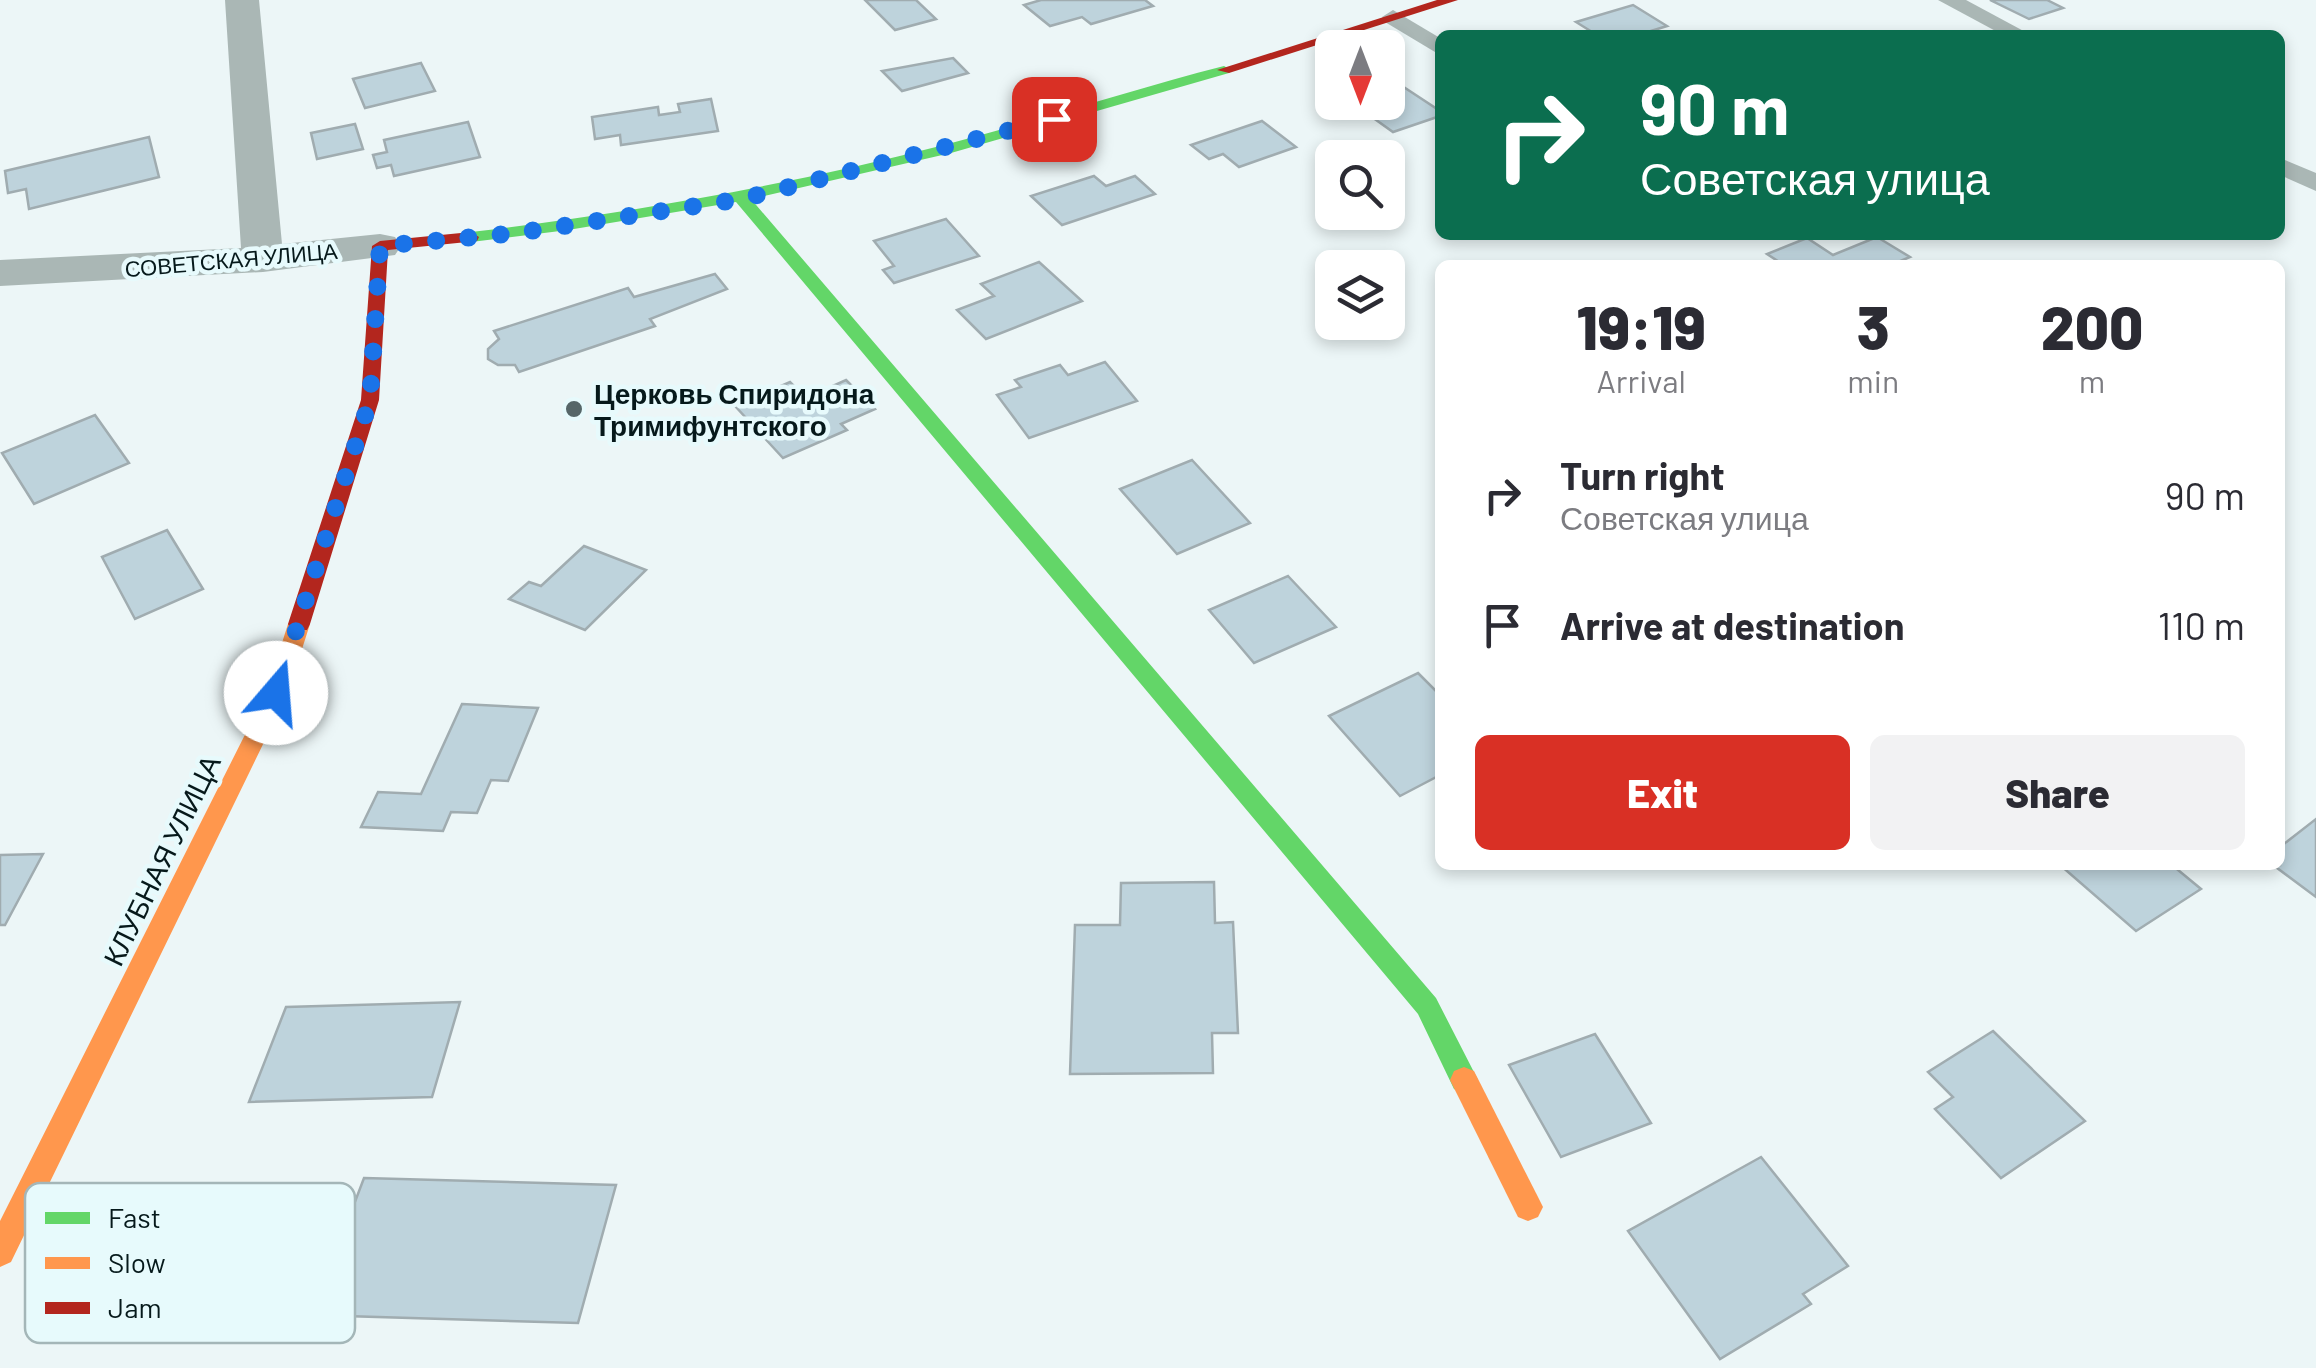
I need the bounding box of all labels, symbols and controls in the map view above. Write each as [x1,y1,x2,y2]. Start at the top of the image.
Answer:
north arrow [1315,30,1405,120]
map controls [1315,30,1405,340]
text: 90 m [1640,65,1790,149]
icon: right [1475,70,1605,200]
pin [1012,77,1097,162]
icon: arrive [1027,92,1082,147]
button: search [1315,140,1405,230]
text: Советская улица [1640,150,1990,204]
street label: СОВЕТСКАЯ УЛИЦА [124,237,339,282]
button: layers [1315,250,1405,340]
text: 19:19 [1577,290,1706,362]
text: 3 [1857,290,1890,362]
text: 200 [2041,290,2143,362]
text: Arrival [1596,361,1686,399]
text: min [1847,361,1899,399]
text: m [2079,361,2105,399]
place label: Церковь Спиридона Тримифунтского [594,376,875,442]
marker: Церковь Спиридона Тримифунтского [563,398,585,420]
text: Turn right [1560,452,1725,498]
icon: right [1475,468,1530,523]
text: 90 m [2165,472,2245,518]
text: Советская улица [1560,498,1809,536]
icon: arrive [1475,598,1530,653]
text: Arrive at destination [1560,602,1905,648]
text: 110 m [2158,602,2245,648]
position arrow [224,641,328,745]
button: Exit [1475,735,1850,850]
button: Share [1870,735,2245,850]
street label: КЛУБНАЯ УЛИЦА [95,749,227,971]
legend [25,1183,355,1343]
text: Fast [108,1200,161,1234]
text: Slow [108,1245,166,1279]
text: Jam [108,1290,162,1324]

